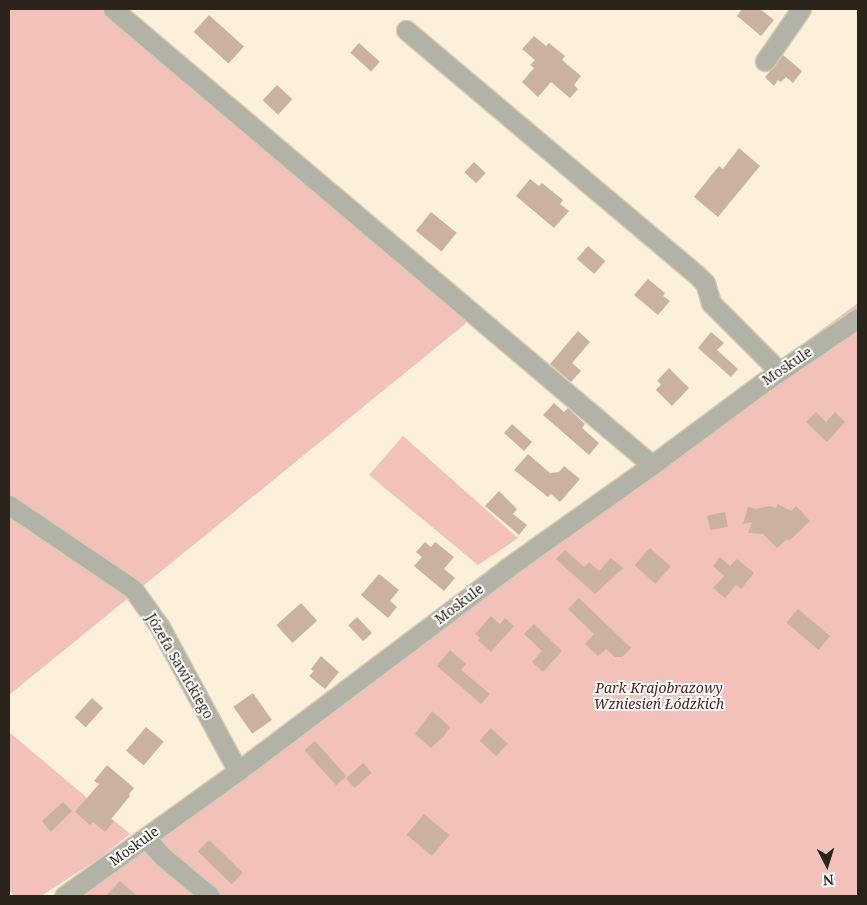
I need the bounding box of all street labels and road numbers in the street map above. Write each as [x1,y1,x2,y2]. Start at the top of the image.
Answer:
street label: Moskule [759,343,815,389]
street label: Moskule [431,580,487,628]
street label: Józefa Sawickiego [143,610,217,722]
street label: Moskule [106,823,162,869]

